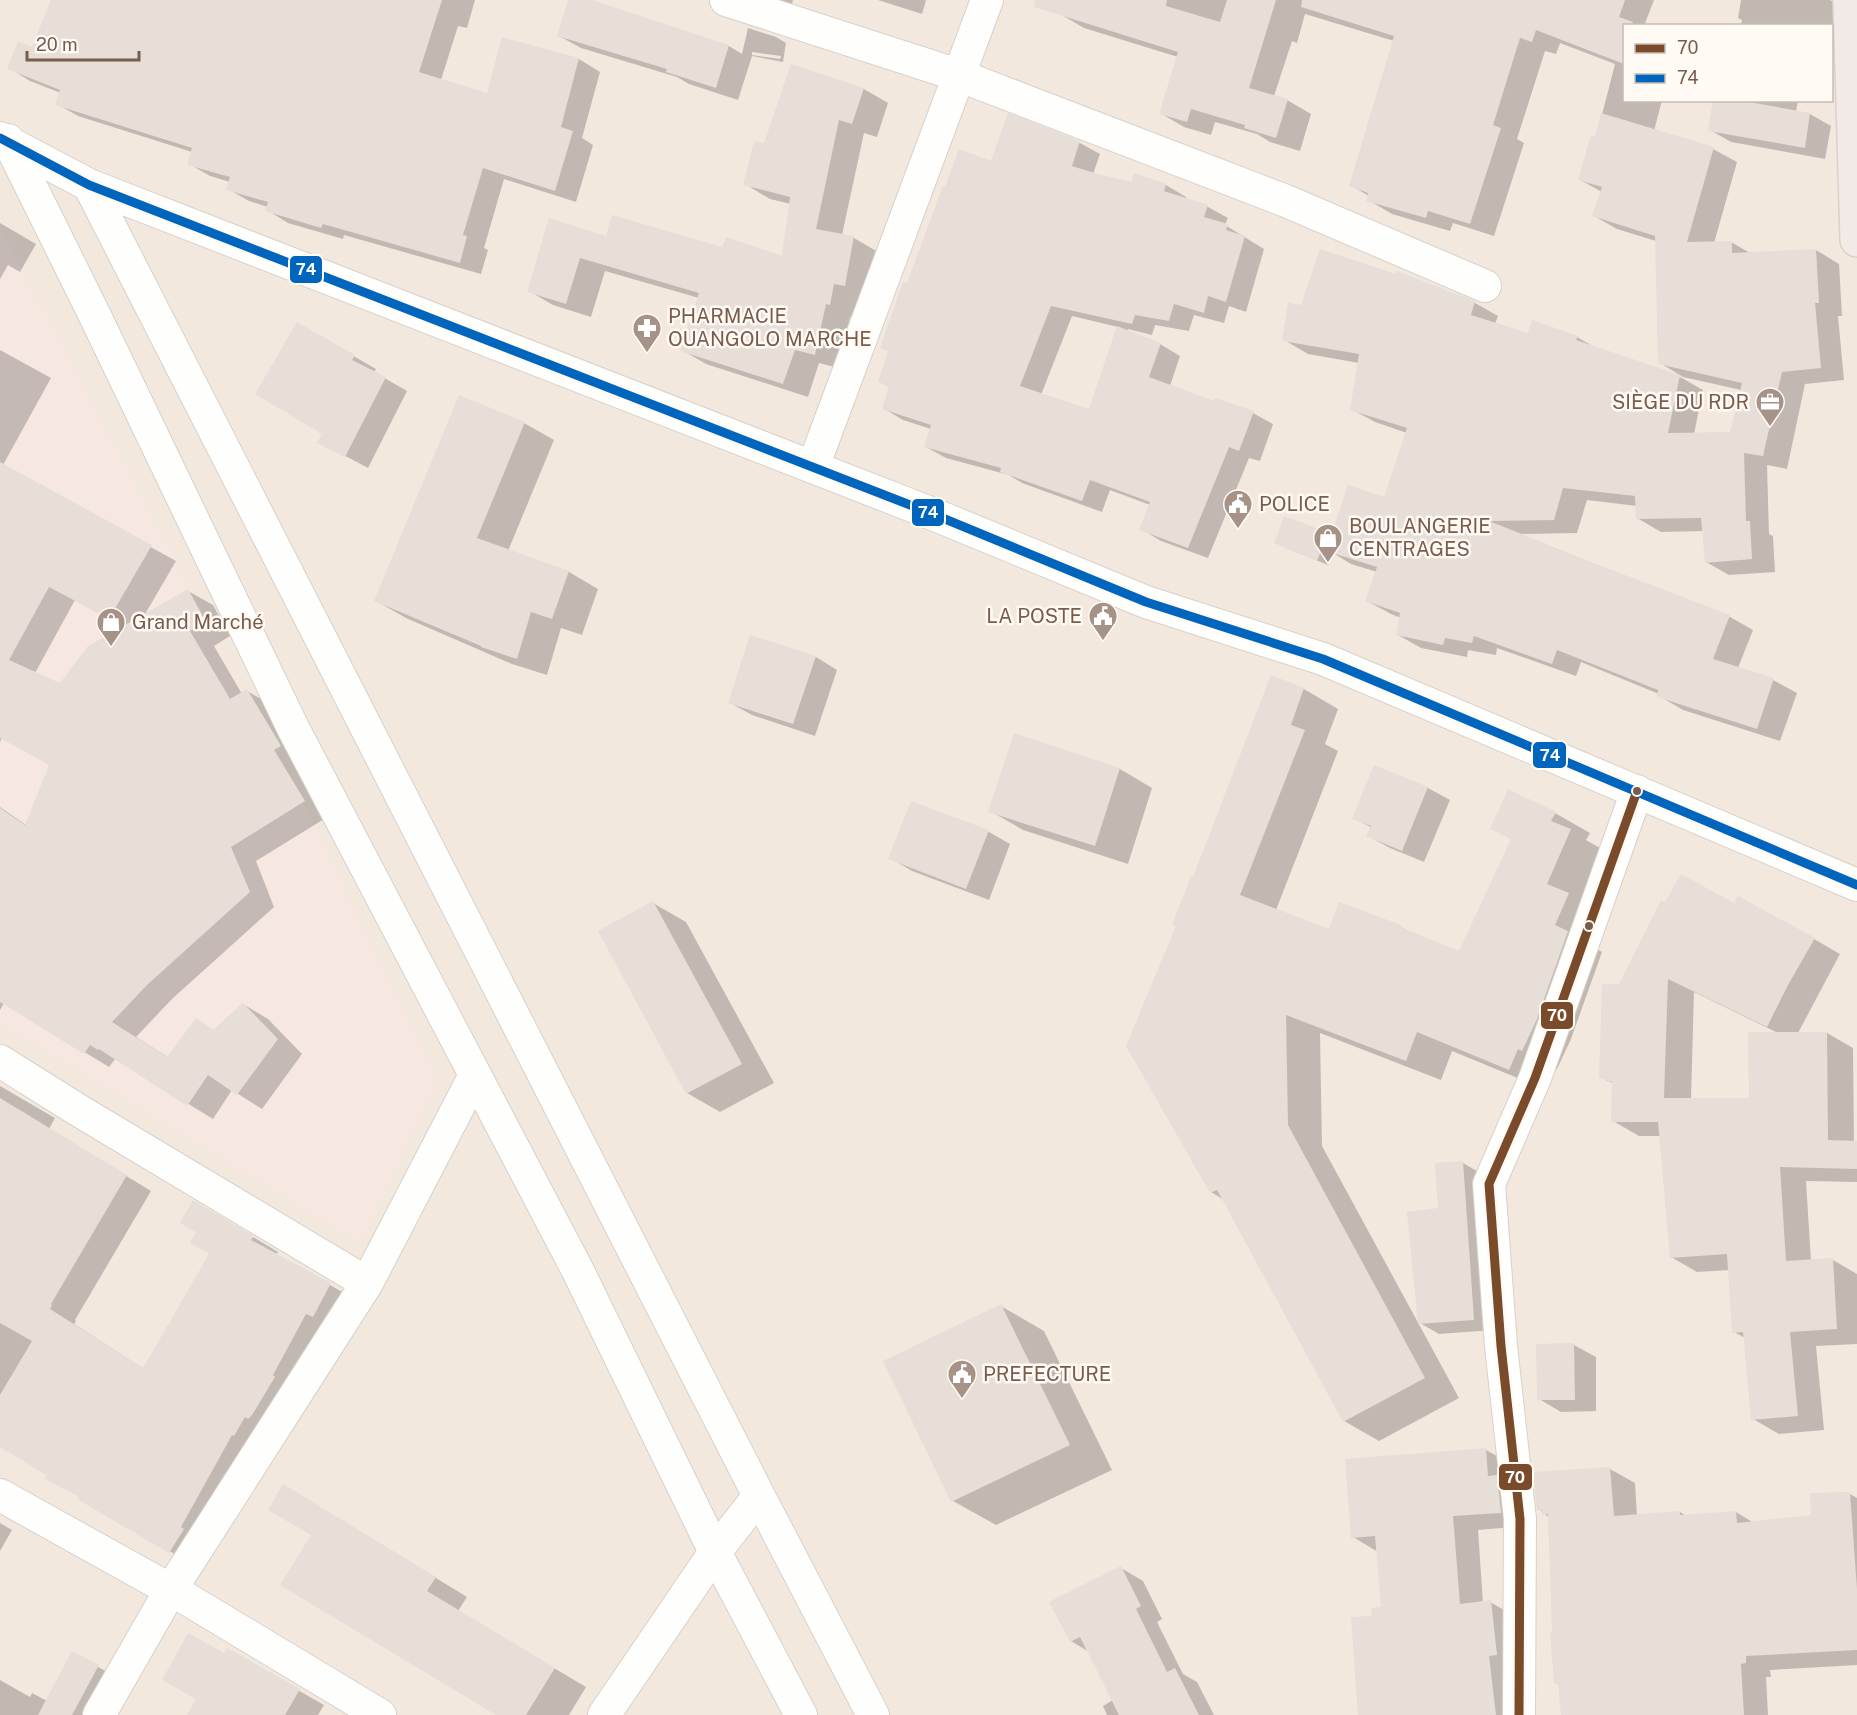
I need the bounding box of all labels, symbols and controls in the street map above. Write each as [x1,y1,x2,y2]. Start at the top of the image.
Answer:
scale bar [27,24,140,62]
legend [1623,24,1833,102]
text: 20 m [36,34,78,55]
text: 70 [1677,37,1698,58]
text: 74 [1677,67,1699,88]
line badge: 74 [289,255,323,284]
text: 74 [296,260,317,279]
place label: PHARMACIE OUANGOLO MARCHE [668,304,872,351]
pharmacy icon: PHARMACIE OUANGOLO MARCHE [631,312,663,354]
office icon: SIÈGE DU RDR [1754,386,1786,428]
place label: SIÈGE DU RDR [1612,389,1749,414]
public building icon: POLICE [1222,488,1254,530]
place label: POLICE [1259,492,1330,516]
line badge: 74 [911,498,945,527]
text: 74 [918,503,939,522]
place label: BOULANGERIE CENTRAGES [1349,514,1491,561]
shop icon: BOULANGERIE CENTRAGES [1312,522,1344,564]
public building icon: LA POSTE [1087,600,1119,642]
place label: LA POSTE [986,604,1082,628]
shop icon: Grand Marché [95,606,127,648]
place label: Grand Marché [132,610,263,634]
line badge: 74 [1532,741,1567,769]
text: 74 [1540,746,1561,765]
unlabelled marker [1631,785,1643,797]
unlabelled marker [1583,920,1595,932]
line badge: 70 [1540,1001,1574,1030]
text: 70 [1547,1006,1567,1025]
public building icon: PREFECTURE [946,1358,978,1400]
place label: PREFECTURE [983,1362,1111,1386]
line badge: 70 [1498,1463,1533,1491]
text: 70 [1505,1468,1525,1487]

